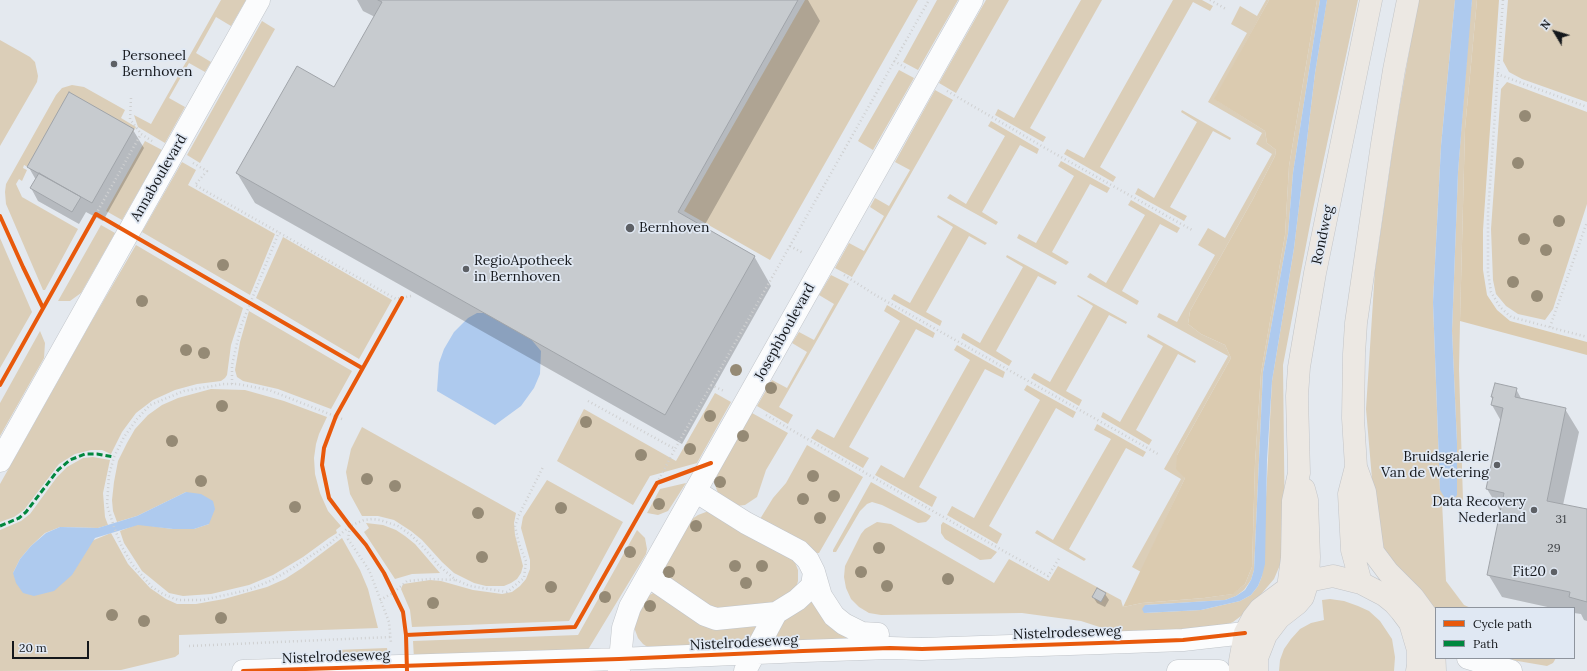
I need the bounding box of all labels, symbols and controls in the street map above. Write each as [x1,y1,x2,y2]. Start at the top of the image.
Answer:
north arrow [1535,12,1575,52]
text: N [1537,17,1554,32]
place label: Personeel Bernhoven [122,48,192,80]
marker: Personeel Bernhoven [109,59,119,69]
street label: Annaboulevard [127,132,191,224]
street label: Rondweg [1309,204,1337,266]
place label: Bernhoven [639,220,709,236]
marker: Bernhoven [624,222,636,234]
place label: RegioApotheek in Bernhoven [474,253,572,286]
marker: RegioApotheek in Bernhoven [461,264,471,274]
street label: Josephboulevard [751,280,819,384]
place label: Bruidsgalerie Van de Wetering [1381,449,1489,482]
marker: Bruidsgalerie Van de Wetering [1492,460,1502,470]
place label: Data Recovery Nederland [1432,494,1526,526]
marker: Data Recovery Nederland [1529,505,1539,515]
house number: 31 [1555,513,1567,527]
house number: 29 [1547,542,1561,556]
place label: Fit20 [1513,564,1546,580]
marker: Fit20 [1549,567,1559,577]
legend [1435,607,1575,659]
text: Cycle path [1473,616,1532,631]
street label: Nistelrodeseweg [1013,623,1121,643]
street label: Nistelrodeseweg [689,632,799,654]
scale bar [14,633,91,659]
text: Path [1473,636,1498,651]
text: 20 m [19,640,47,655]
street label: Nistelrodeseweg [282,647,390,667]

